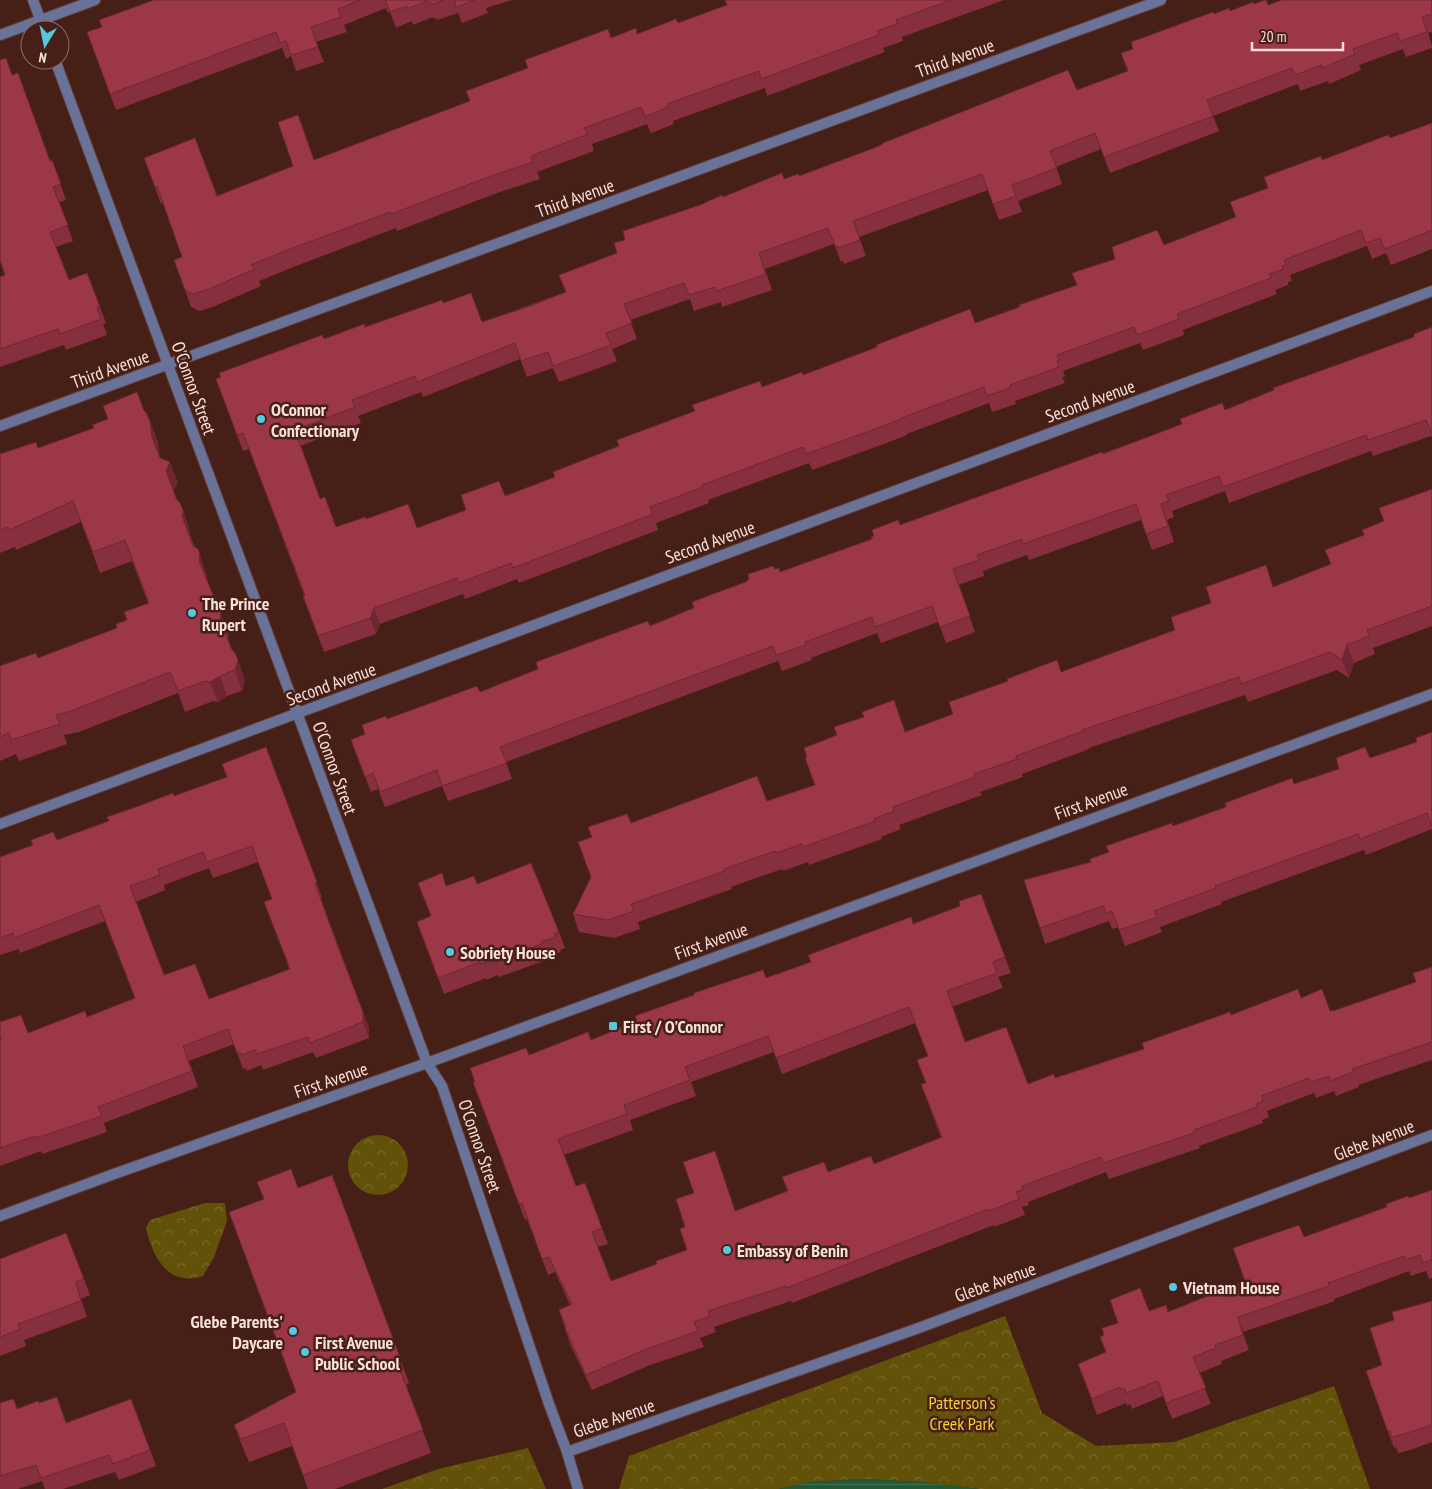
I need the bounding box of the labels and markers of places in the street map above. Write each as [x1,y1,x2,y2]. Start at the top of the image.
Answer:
place label: OConnor Confectionary [271,398,360,442]
marker: OConnor Confectionary [255,413,267,425]
place label: The Prince Rupert [202,592,270,636]
marker: The Prince Rupert [186,607,198,619]
place label: Sobriety House [460,941,556,964]
marker: Sobriety House [444,946,456,958]
place label: First / O'Connor [623,1015,723,1038]
marker: First / O'Connor [607,1020,619,1032]
place label: Embassy of Benin [737,1239,848,1262]
marker: Embassy of Benin [721,1244,733,1256]
place label: Vietnam House [1182,1276,1280,1299]
marker: Vietnam House [1167,1281,1179,1293]
place label: Glebe Parents' Daycare [190,1310,283,1354]
marker: Glebe Parents' Daycare [287,1325,299,1337]
place label: First Avenue Public School [315,1331,401,1375]
marker: First Avenue Public School [299,1346,311,1358]

